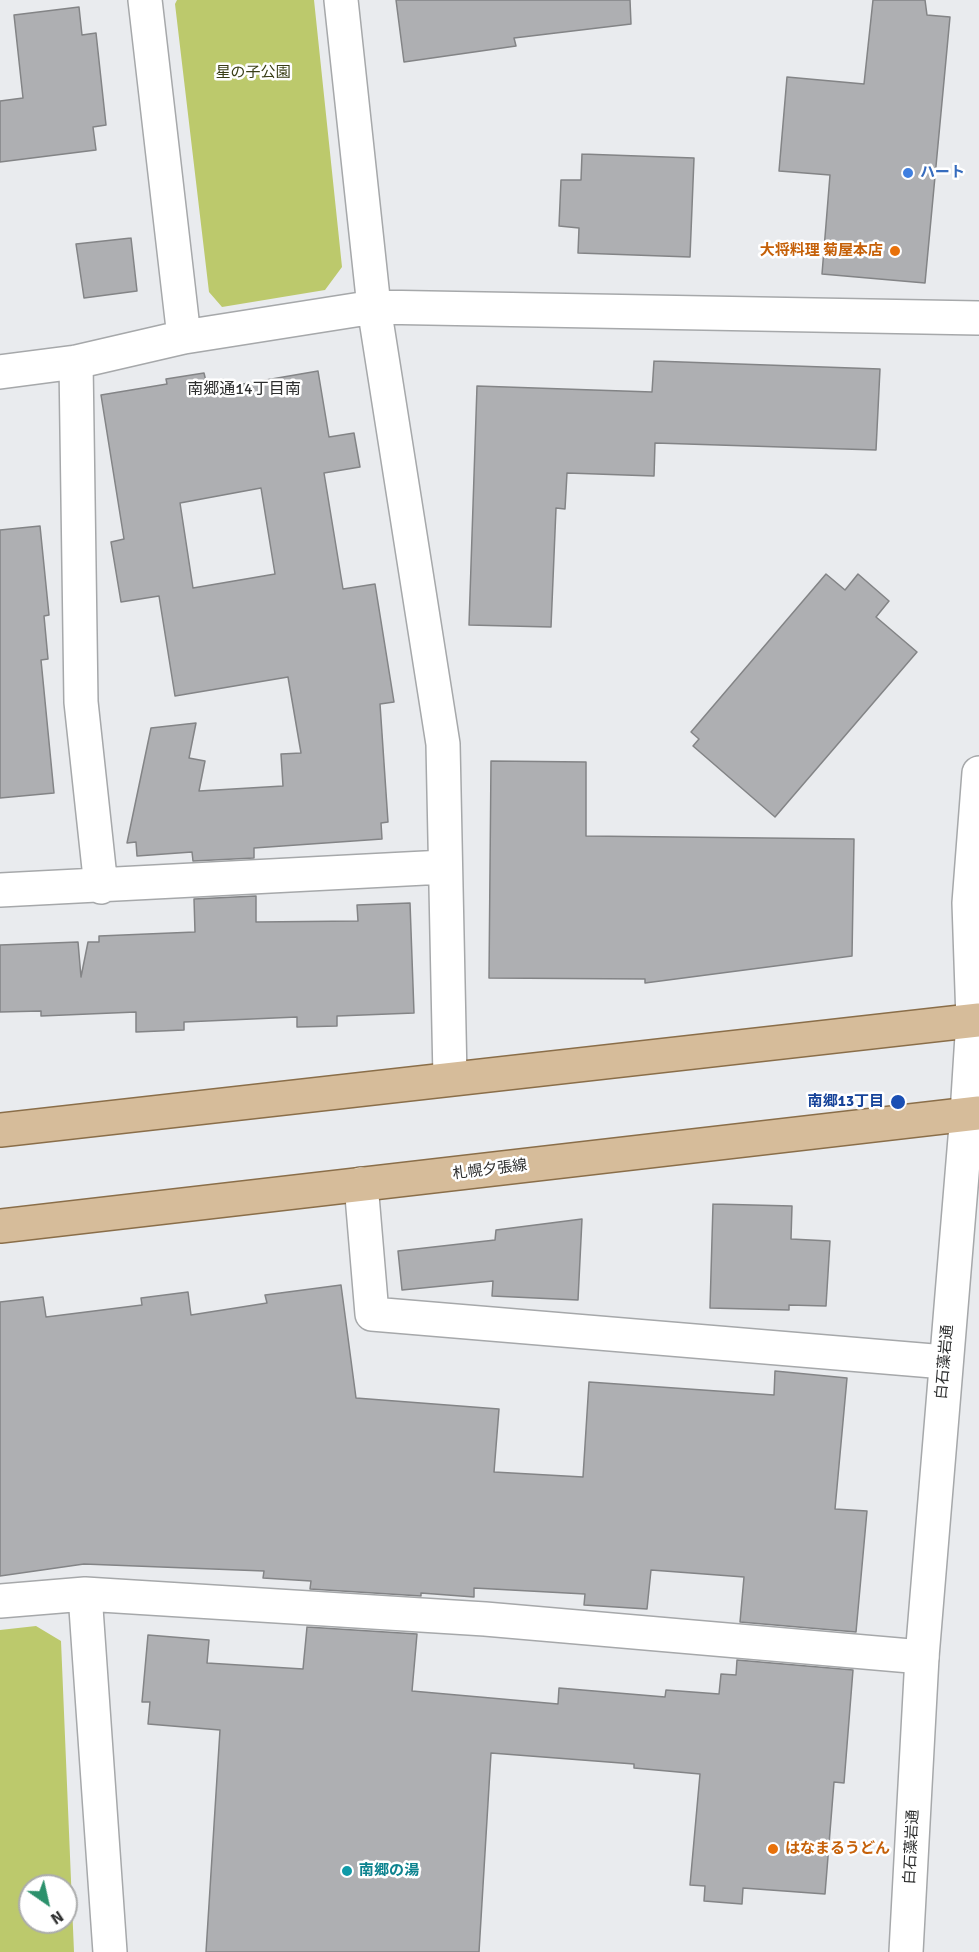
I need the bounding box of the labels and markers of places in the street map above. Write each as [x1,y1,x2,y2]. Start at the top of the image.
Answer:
place label: ハート [920,164,965,182]
marker: ハート [901,166,915,180]
place label: 大将料理 菊屋本店 [760,242,883,260]
marker: 大将料理 菊屋本店 [888,244,902,258]
place label: 南郷13丁目 [808,1093,884,1111]
marker: 南郷13丁目 [889,1093,907,1111]
place label: はなまるうどん [785,1840,890,1858]
marker: はなまるうどん [766,1842,780,1856]
place label: 南郷の湯 [359,1862,419,1880]
marker: 南郷の湯 [340,1864,354,1878]

